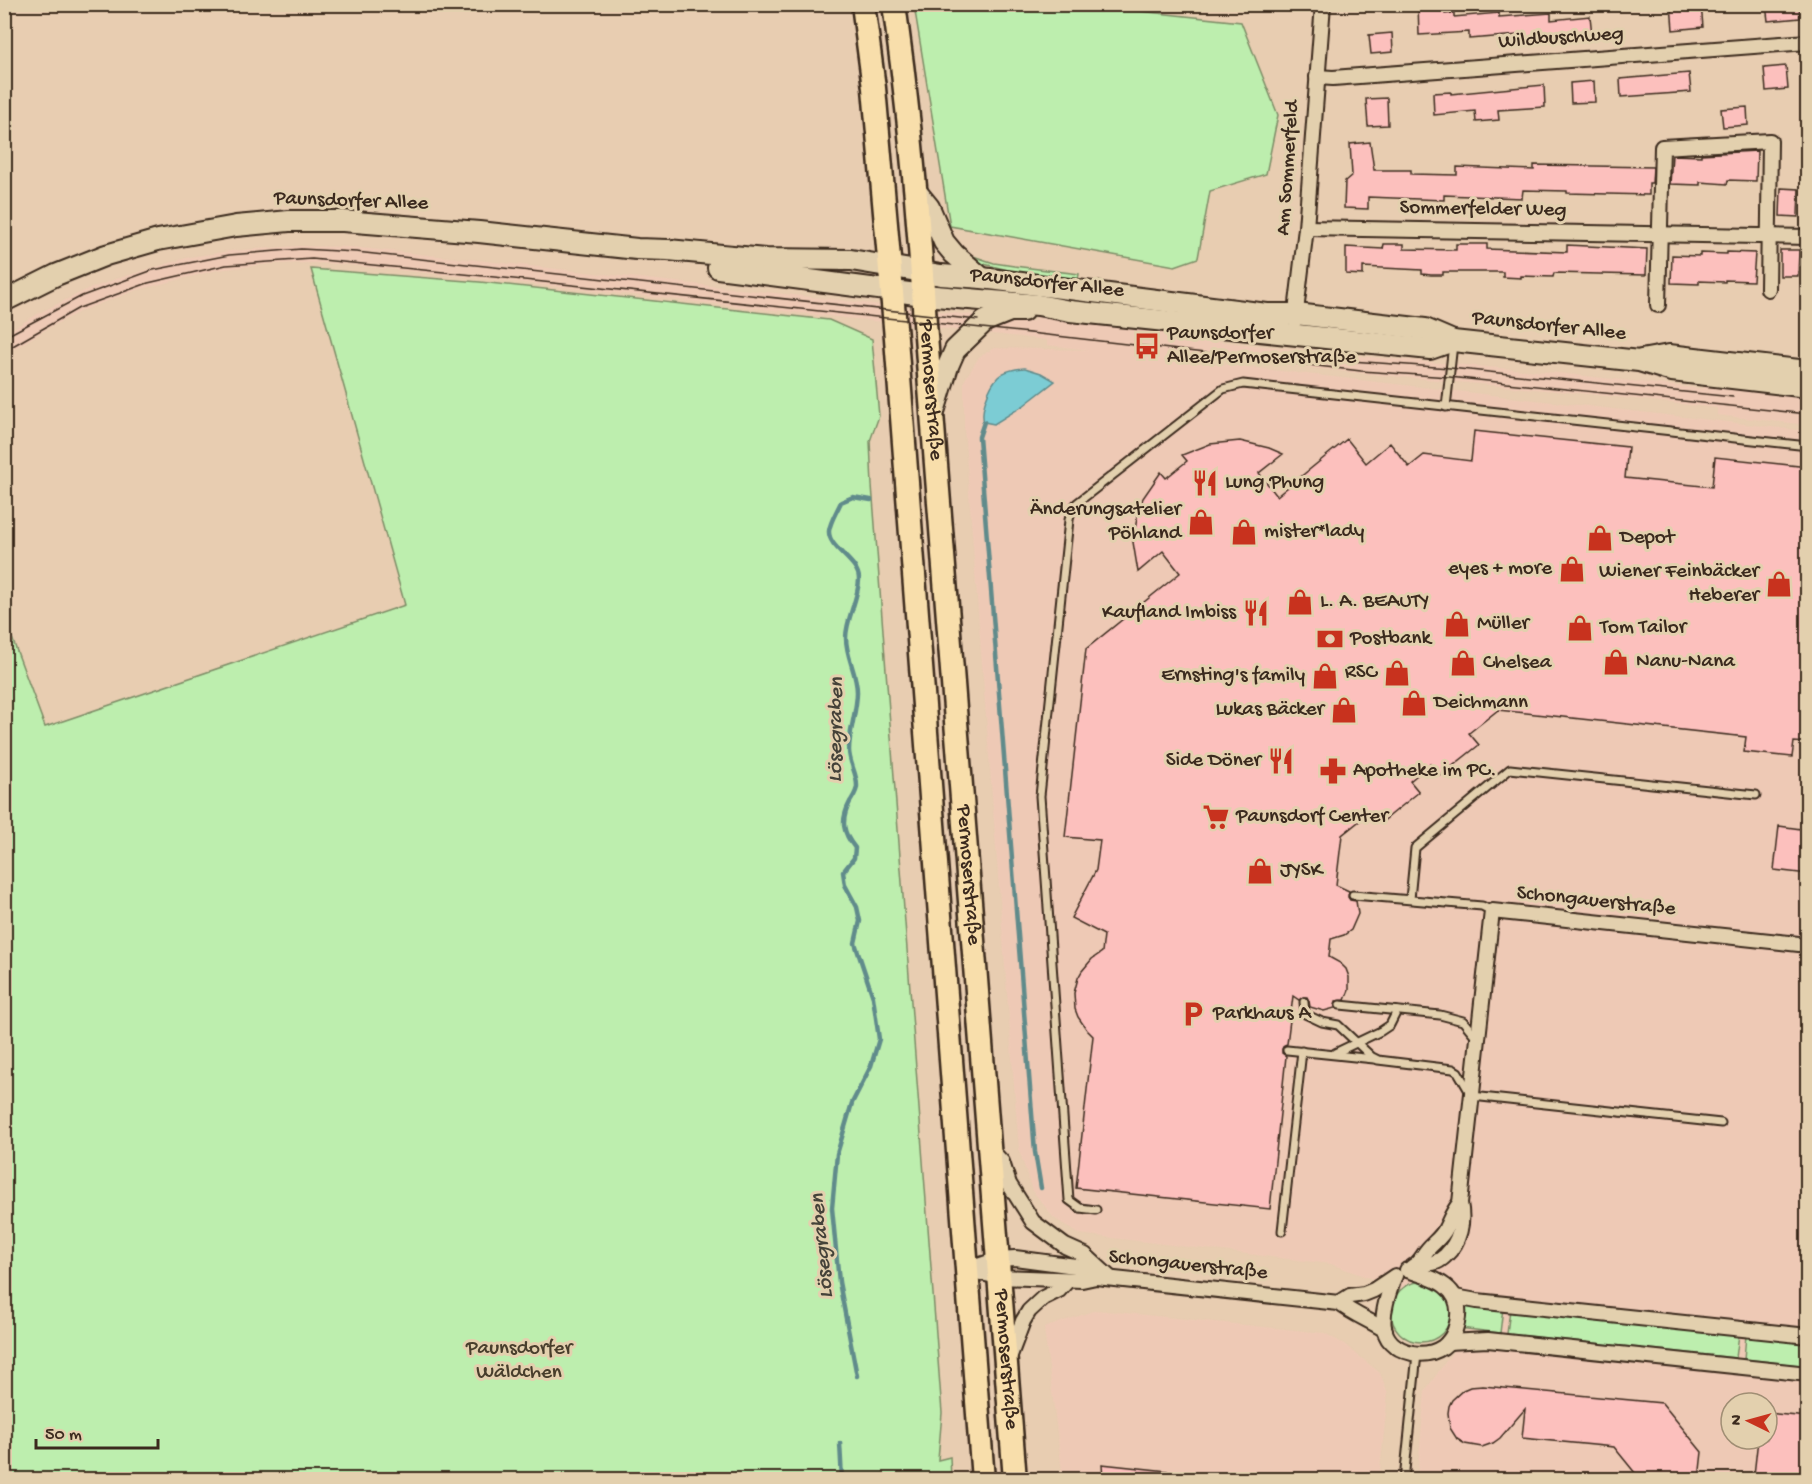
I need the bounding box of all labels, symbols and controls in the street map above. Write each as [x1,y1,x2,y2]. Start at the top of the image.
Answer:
street label: Wildbuschweg [1498,22,1625,56]
street label: Am Sommerfeld [1272,98,1306,236]
street label: Paunsdorfer Allee [272,187,430,217]
street label: Sommerfelder Weg [1399,196,1567,224]
street label: Paunsdorfer Allee [968,263,1126,305]
street label: Paunsdorfer Allee [1470,306,1628,348]
street label: Permoserstraße [912,318,948,462]
place label: Paunsdorfer Allee/Permoserstraße [1166,322,1357,371]
bus stop icon: Paunsdorfer Allee/Permoserstraße [1132,331,1162,361]
restaurant icon: Lung Phung [1190,468,1220,498]
place label: Lung Phung [1225,471,1324,496]
place label: Änderungsatelier Pöhland [1030,498,1183,547]
shop icon: Änderungsatelier Pöhland [1186,507,1216,537]
shop icon: mister*lady [1229,517,1259,547]
place label: mister*lady [1264,520,1364,545]
shop icon: Depot [1585,523,1615,553]
place label: Depot [1618,526,1677,551]
shop icon: eyes + more [1557,554,1587,584]
place label: eyes + more [1448,557,1553,582]
place label: Wiener Feinbäcker Heberer [1599,560,1761,609]
shop icon: Wiener Feinbäcker Heberer [1764,569,1794,599]
shop icon: L. A. BEAUTY [1285,587,1315,617]
place label: L. A. BEAUTY [1320,590,1429,615]
restaurant icon: Kaufland Imbiss [1241,598,1271,628]
place label: Kaufland Imbiss [1102,601,1237,626]
shop icon: Müller [1442,609,1472,639]
place label: Müller [1477,612,1531,637]
shop icon: Tom Tailor [1565,613,1595,643]
place label: Tom Tailor [1599,616,1688,641]
bank icon: Postbank [1315,624,1345,654]
place label: Postbank [1349,627,1434,652]
shop icon: Nanu-Nana [1601,647,1631,677]
shop icon: Chelsea [1448,648,1478,678]
place label: Nanu-Nana [1636,650,1736,675]
place label: Chelsea [1483,651,1553,676]
shop icon: RSC [1382,658,1412,688]
shop icon: Ernsting's family [1310,661,1340,691]
place label: RSC [1345,661,1379,686]
place label: Ernsting's family [1161,664,1305,689]
water label: Lösegraben [823,677,851,783]
shop icon: Deichmann [1399,688,1429,718]
place label: Deichmann [1432,691,1528,716]
shop icon: Lukas Bäcker [1329,695,1359,725]
place label: Lukas Bäcker [1216,698,1326,723]
restaurant icon: Side Döner [1266,746,1296,776]
place label: Side Döner [1166,749,1263,774]
pharmacy icon: Apotheke im PC. [1318,756,1348,786]
place label: Apotheke im PC. [1353,759,1496,784]
supermarket icon: Paunsdorf Center [1201,802,1231,832]
street label: Permoserstraße [950,803,986,947]
place label: Paunsdorf Center [1235,805,1389,830]
shop icon: JYSK [1245,856,1275,886]
place label: JYSK [1280,859,1325,884]
street label: Schongauerstraße [1515,881,1678,923]
parking icon: Parkhaus A [1178,999,1208,1029]
place label: Parkhaus A [1212,1002,1313,1027]
water label: Lösegraben [805,1192,841,1299]
street label: Schongauerstraße [1107,1245,1270,1287]
street label: Permoserstraße [988,1287,1024,1432]
park label: Paunsdorfer Wäldchen [465,1337,574,1386]
north arrow [1719,1391,1779,1451]
scale bar [36,1412,158,1450]
text: N [1728,1413,1748,1426]
text: 50 m [45,1425,82,1446]

